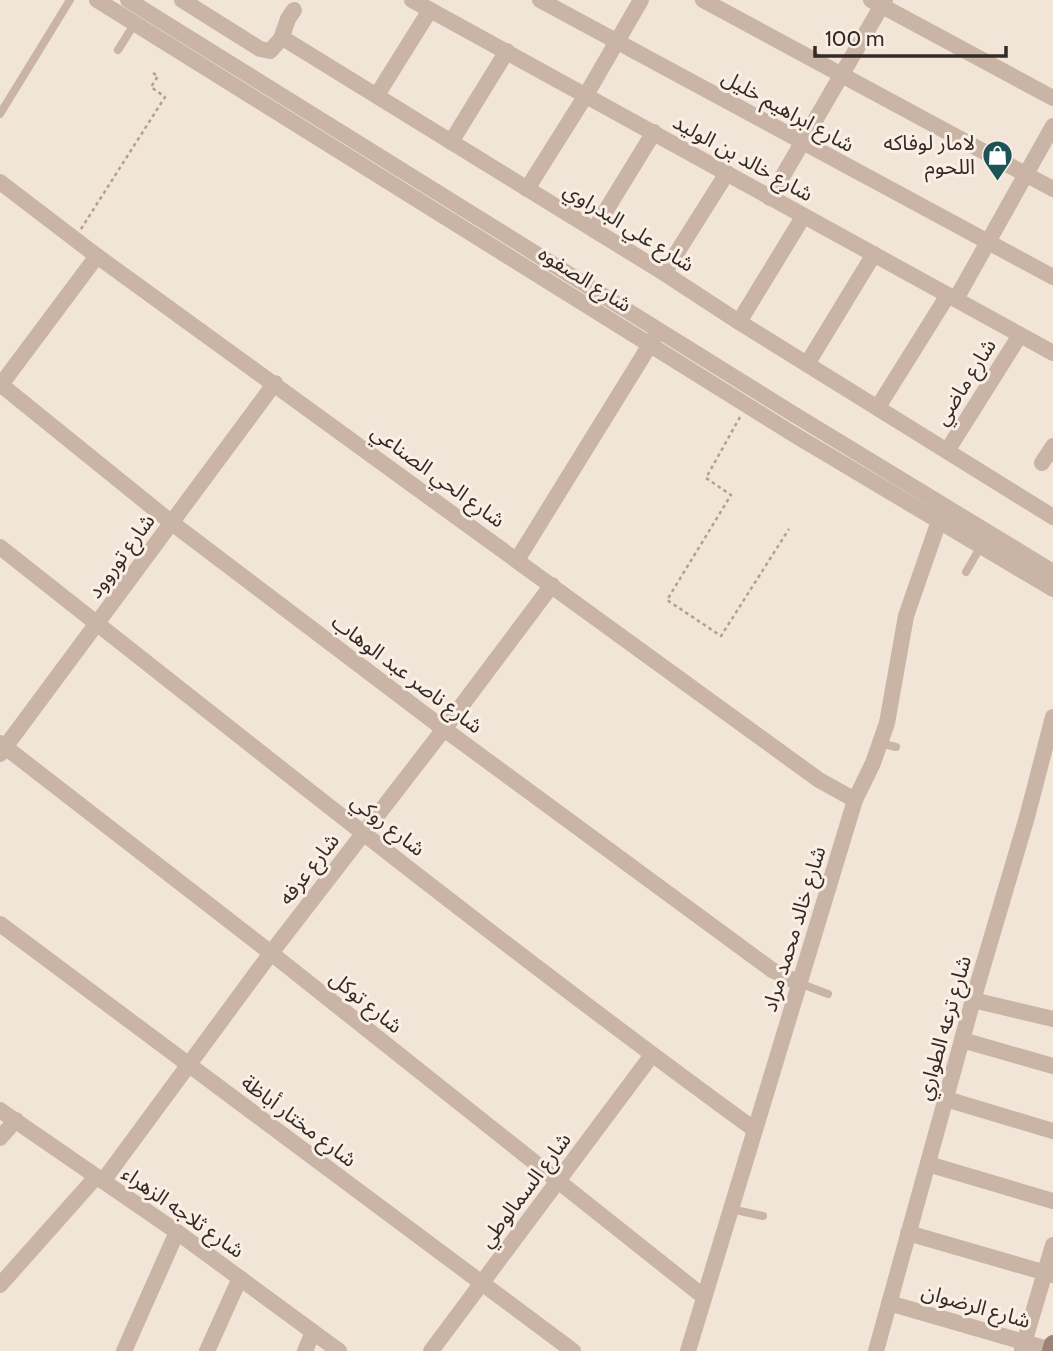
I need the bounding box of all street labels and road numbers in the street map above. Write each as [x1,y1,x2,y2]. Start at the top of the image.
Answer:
street label: شارع ابراهيم خليل [716,64,859,160]
street label: شارع خالد بن الوليد [667,109,818,209]
street label: شارع علي البدراوي [557,176,699,280]
street label: شارع الصفوه [533,240,636,320]
street label: شارع ماضي [928,334,1004,432]
street label: شارع الحي الصناعي [364,419,510,536]
street label: شارع توروود [82,509,162,605]
street label: شارع ناصر عبد الوهاب [325,609,488,741]
street label: شارع روكي [344,788,430,864]
street label: شارع عرفه [273,828,347,911]
street label: شارع خالد محمد مراد [756,843,833,1016]
street label: شارع ترعه الطواري [911,953,980,1104]
street label: شارع توكل [323,965,408,1041]
street label: شارع مختار أباظة [235,1069,362,1174]
street label: شارع السمالوطي [473,1127,579,1254]
street label: شارع ثلاجه الزهراء [116,1160,249,1265]
street label: شارع الرضوان [918,1278,1033,1336]

